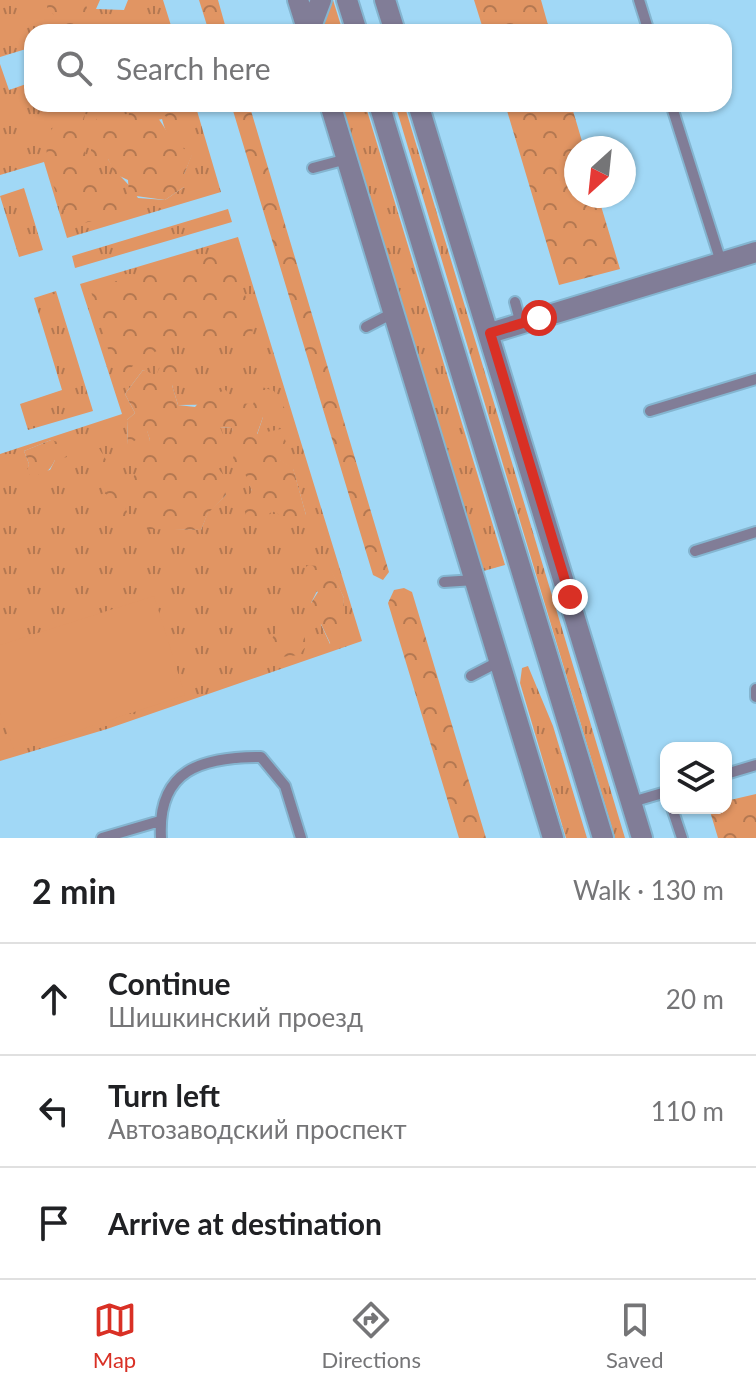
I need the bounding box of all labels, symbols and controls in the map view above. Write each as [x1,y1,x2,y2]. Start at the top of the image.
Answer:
search box [24,24,732,112]
icon: search [52,46,96,90]
text: Search here [116,50,271,86]
north arrow [564,136,636,208]
route start [521,300,557,336]
route end [552,579,588,615]
map controls [660,742,732,814]
button: layers [660,742,732,814]
text: 2 min [32,870,116,911]
text: Walk · 130 m [573,874,724,906]
text: Continue [108,965,231,1001]
icon: ahead [32,977,76,1021]
text: 20 m [666,983,724,1015]
text: Шишкинский проезд [108,1001,363,1033]
text: Turn left [108,1077,220,1113]
icon: left [32,1089,76,1133]
text: 110 m [651,1095,724,1127]
text: Автозаводский проспект [108,1113,407,1145]
icon: arrive [32,1201,76,1245]
text: Arrive at destination [108,1205,382,1241]
tab: Map [93,1298,137,1373]
tab: Directions [322,1298,421,1373]
tab: Saved [606,1298,663,1373]

